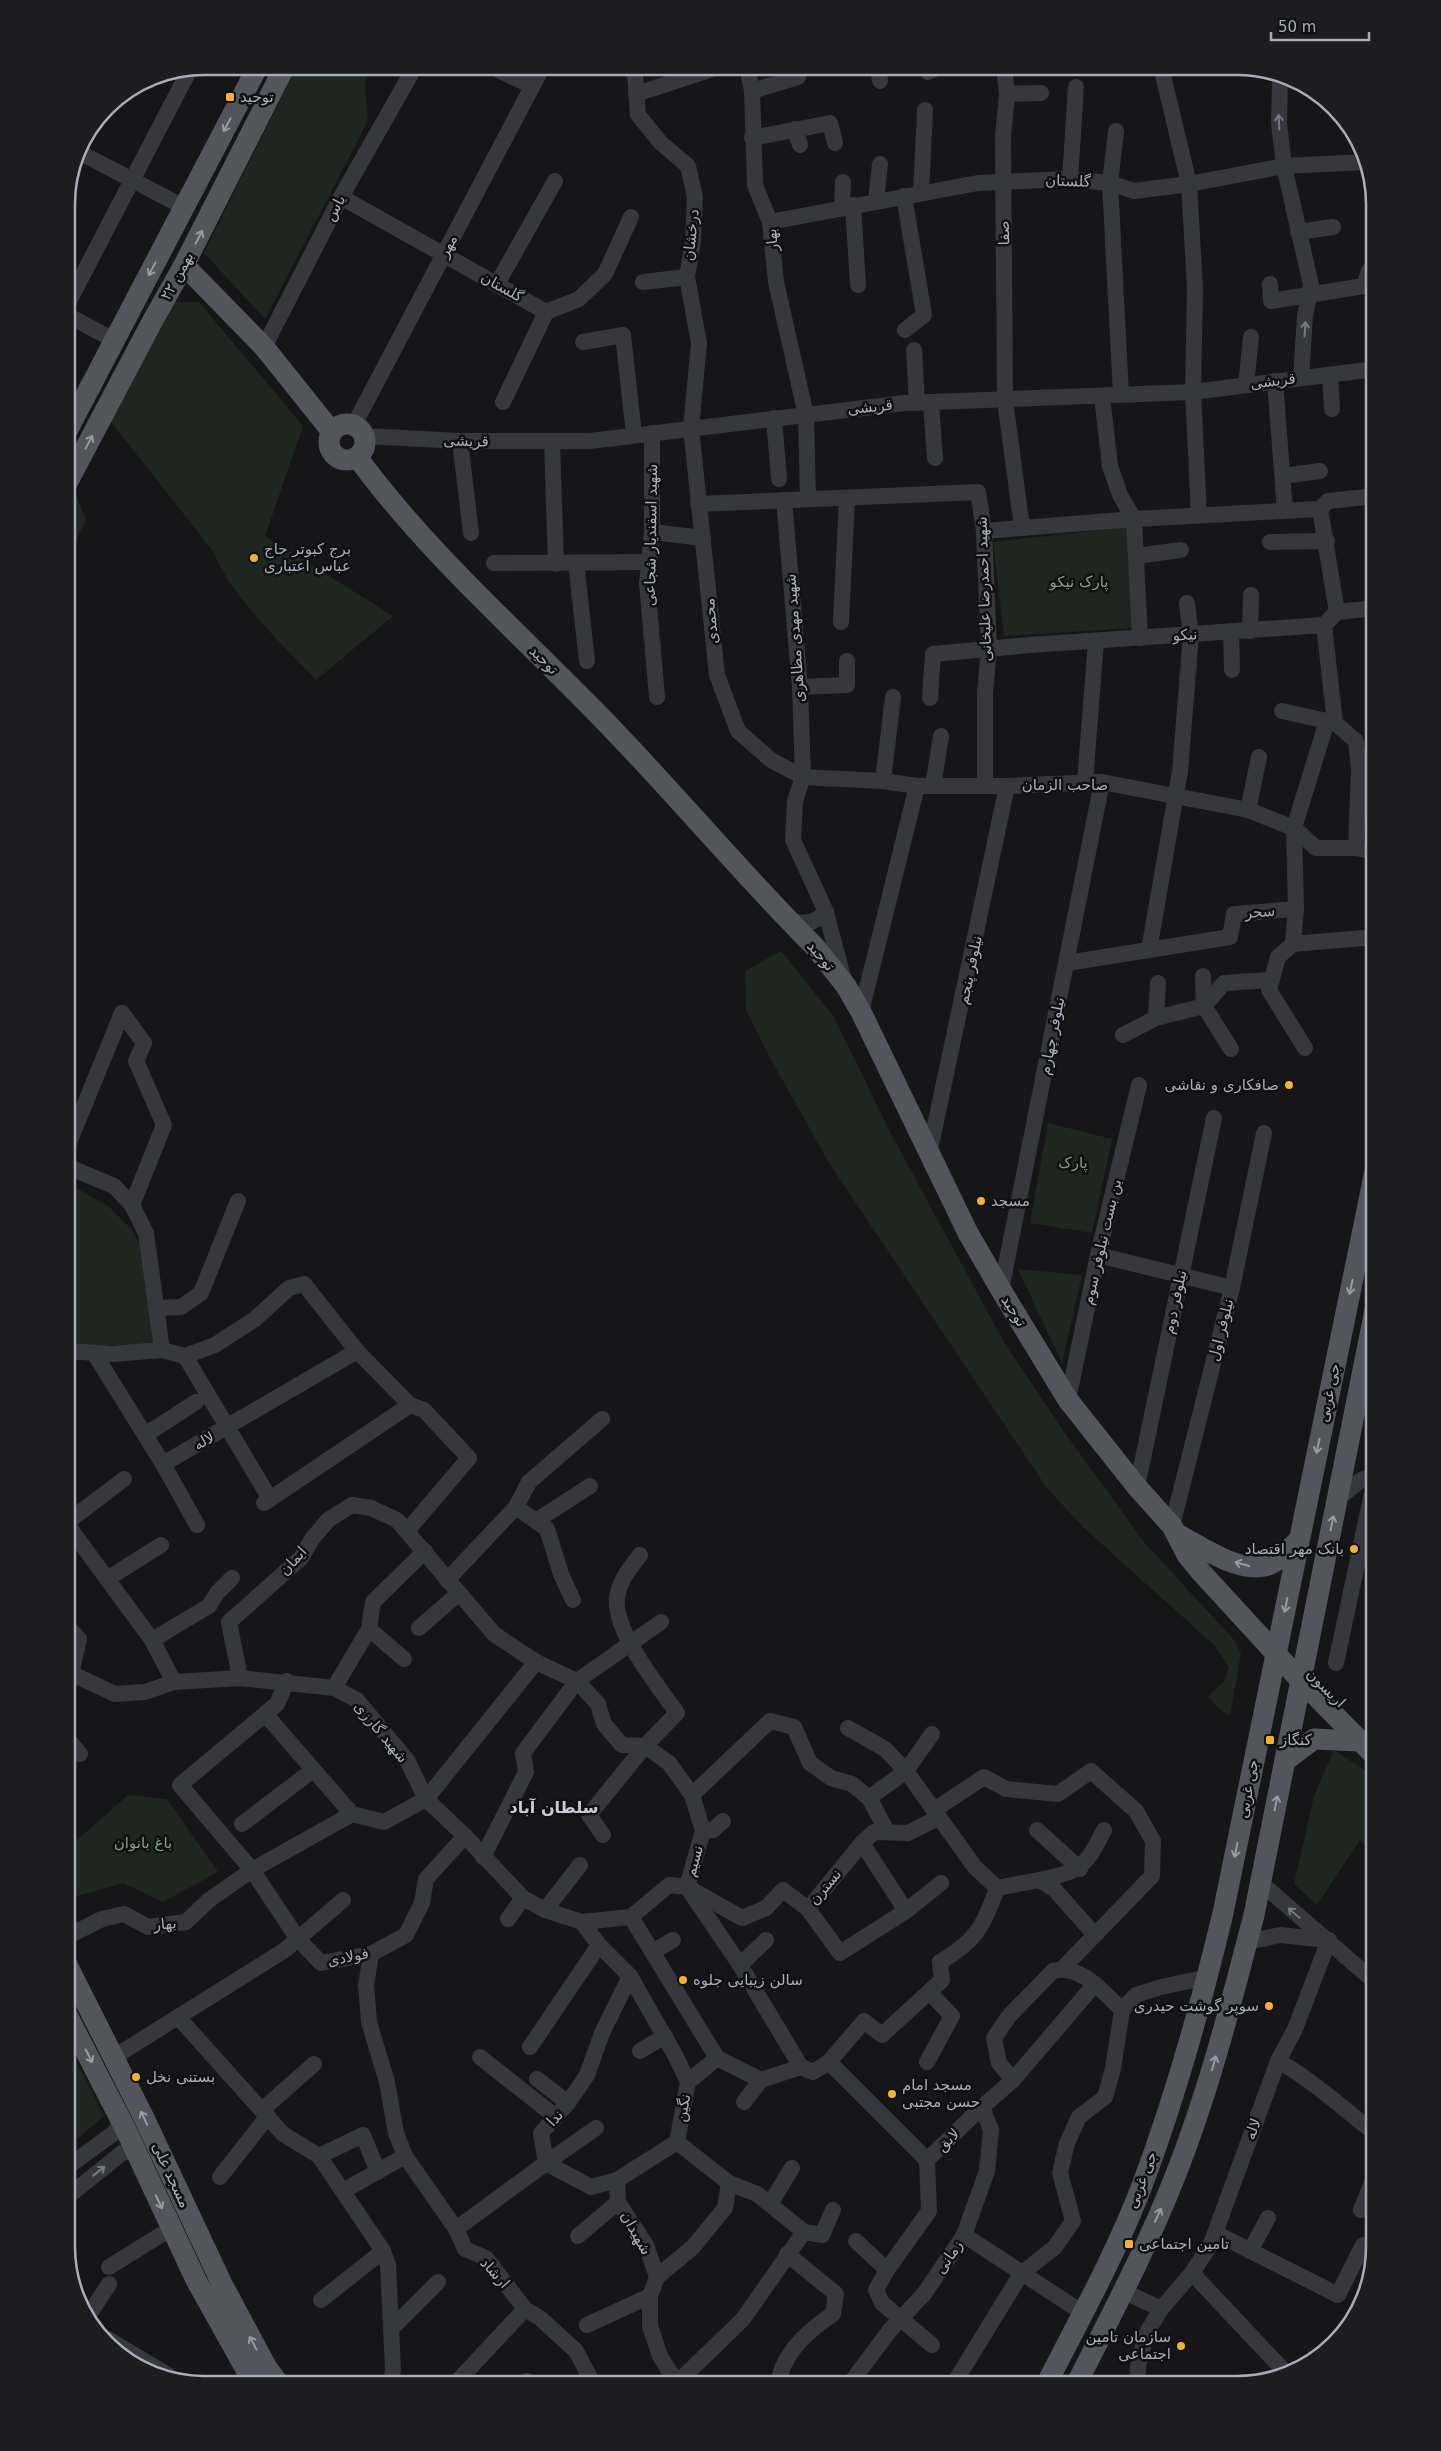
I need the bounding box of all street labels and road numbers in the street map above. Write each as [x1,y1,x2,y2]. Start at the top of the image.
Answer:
street label: گلستان [1045,171,1092,191]
street label: یاس [321,192,349,224]
street label: درخشان [679,208,703,262]
street label: صفا [995,220,1013,246]
street label: بهار [762,228,782,253]
street label: مهر [434,232,461,261]
street label: ۲۲ بهمن [157,249,197,303]
street label: گلستان [478,268,527,306]
street label: قریشی [1249,369,1297,393]
street label: قریشی [846,396,894,418]
street label: قریشی [443,432,489,450]
street label: شهید اسفندیار شجاعی [641,464,661,606]
street label: شهید احمدرضا علیخانی [972,516,996,662]
street label: شهید مهدی مظاهری [782,573,808,703]
street label: محمدی [700,597,722,645]
street label: نیکو [1171,625,1198,645]
street label: توحید [526,642,562,678]
street label: صاحب الزمان [1022,776,1108,794]
street label: سحر [1243,902,1276,922]
street label: نیلوفر پنجم [954,934,987,1006]
street label: توحید [803,937,839,975]
street label: نیلوفر چهارم [1036,996,1068,1076]
street label: بن بست نیلوفر سوم [1079,1177,1125,1307]
street label: نیلوفر دوم [1159,1268,1191,1336]
street label: توحید [997,1292,1031,1330]
street label: نیلوفر اول [1205,1297,1237,1363]
street label: جی غربی [1314,1362,1344,1424]
street label: لاله [190,1428,218,1454]
street label: ایمان [275,1543,311,1579]
street label: اریسون [1303,1665,1349,1711]
street label: شهید گارزی [350,1698,412,1766]
street label: جی غربی [1234,1758,1262,1820]
street label: نسیم [681,1843,707,1879]
street label: نسترن [805,1865,845,1909]
street label: بهار [152,1914,177,1934]
street label: فولادی [326,1944,370,1970]
street label: نگین [672,2092,694,2124]
street label: ندا [543,2106,567,2130]
street label: لاله [1241,2116,1265,2142]
street label: لایق [933,2125,963,2155]
street label: مسجد علی [148,2139,194,2211]
street label: جی غربی [1123,2149,1161,2211]
street label: شهیدان [617,2208,655,2258]
street label: زمانی [931,2237,967,2277]
street label: ارشاد [477,2254,513,2292]

